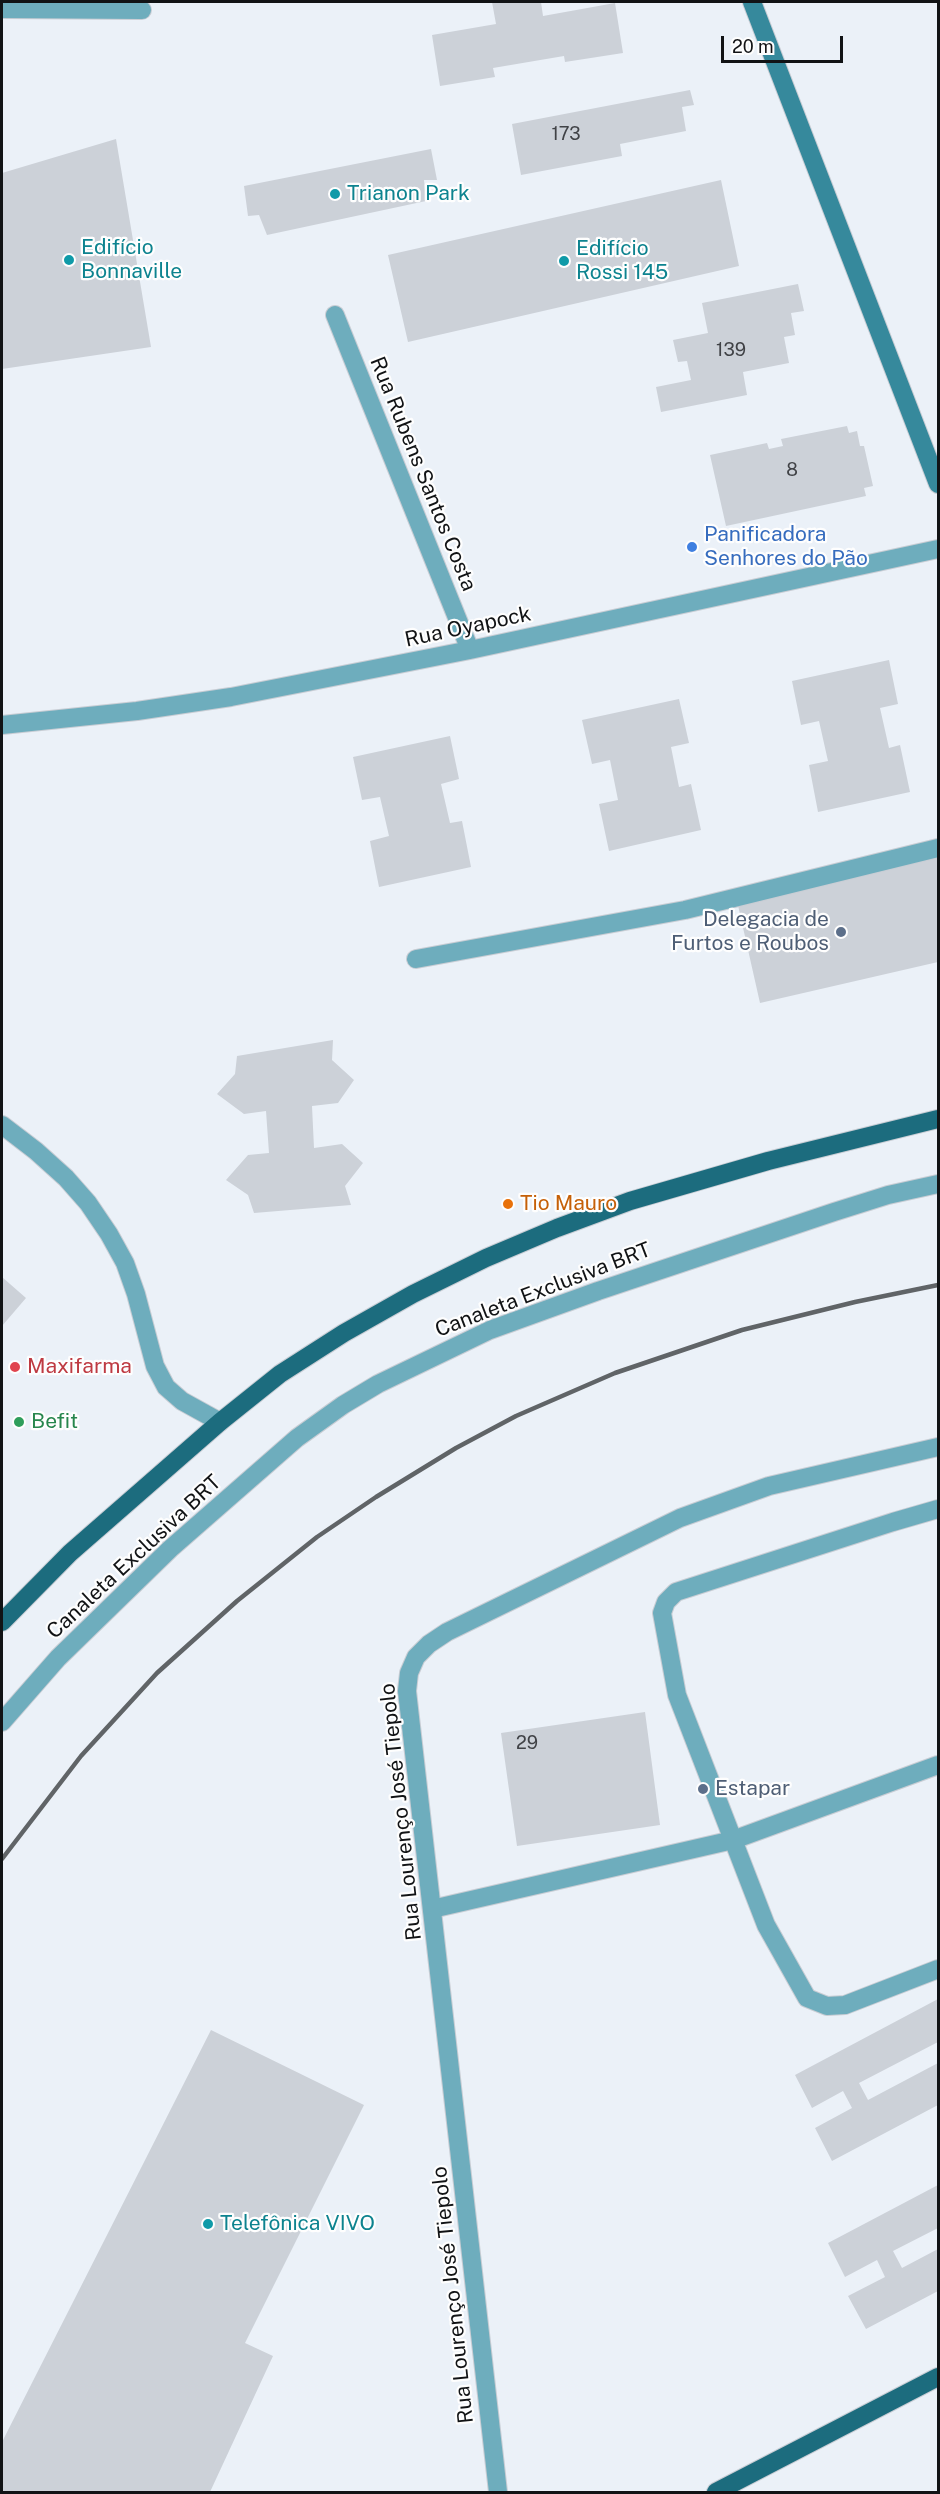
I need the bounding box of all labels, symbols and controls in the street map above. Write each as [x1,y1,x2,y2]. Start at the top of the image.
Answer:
scale bar [724,24,846,62]
text: 20 m [732,36,774,57]
house number: 173 [551,123,581,145]
place label: Trianon Park [347,181,470,207]
marker: Trianon Park [328,187,342,201]
place label: Edifício Bonnaville [81,235,182,285]
place label: Edifício Rossi 145 [576,236,668,286]
marker: Edifício Bonnaville [62,253,76,267]
marker: Edifício Rossi 145 [557,254,571,268]
house number: 139 [716,339,746,361]
street label: Rua Rubens Santos Costa [364,353,482,595]
house number: 8 [786,459,798,481]
place label: Panificadora Senhores do Pão [704,522,868,572]
marker: Panificadora Senhores do Pão [685,540,699,554]
street label: Rua Oyapock [403,601,533,653]
place label: Delegacia de Furtos e Roubos [671,907,829,957]
marker: Delegacia de Furtos e Roubos [834,925,848,939]
place label: Tio Mauro [520,1191,617,1217]
marker: Tio Mauro [501,1197,515,1211]
street label: Canaleta Exclusiva BRT [432,1237,654,1343]
place label: Maxifarma [27,1354,132,1380]
marker: Maxifarma [8,1360,22,1374]
place label: Befit [31,1409,78,1435]
marker: Befit [12,1415,26,1429]
street label: Canaleta Exclusiva BRT [42,1470,226,1644]
street label: Rua Lourenço José Tiepolo [375,1682,427,1942]
house number: 29 [516,1732,538,1754]
place label: Estapar [715,1776,790,1802]
marker: Estapar [696,1782,710,1796]
street label: Rua Lourenço José Tiepolo [427,2165,479,2425]
place label: Telefônica VIVO [220,2211,375,2237]
marker: Telefônica VIVO [201,2217,215,2231]

